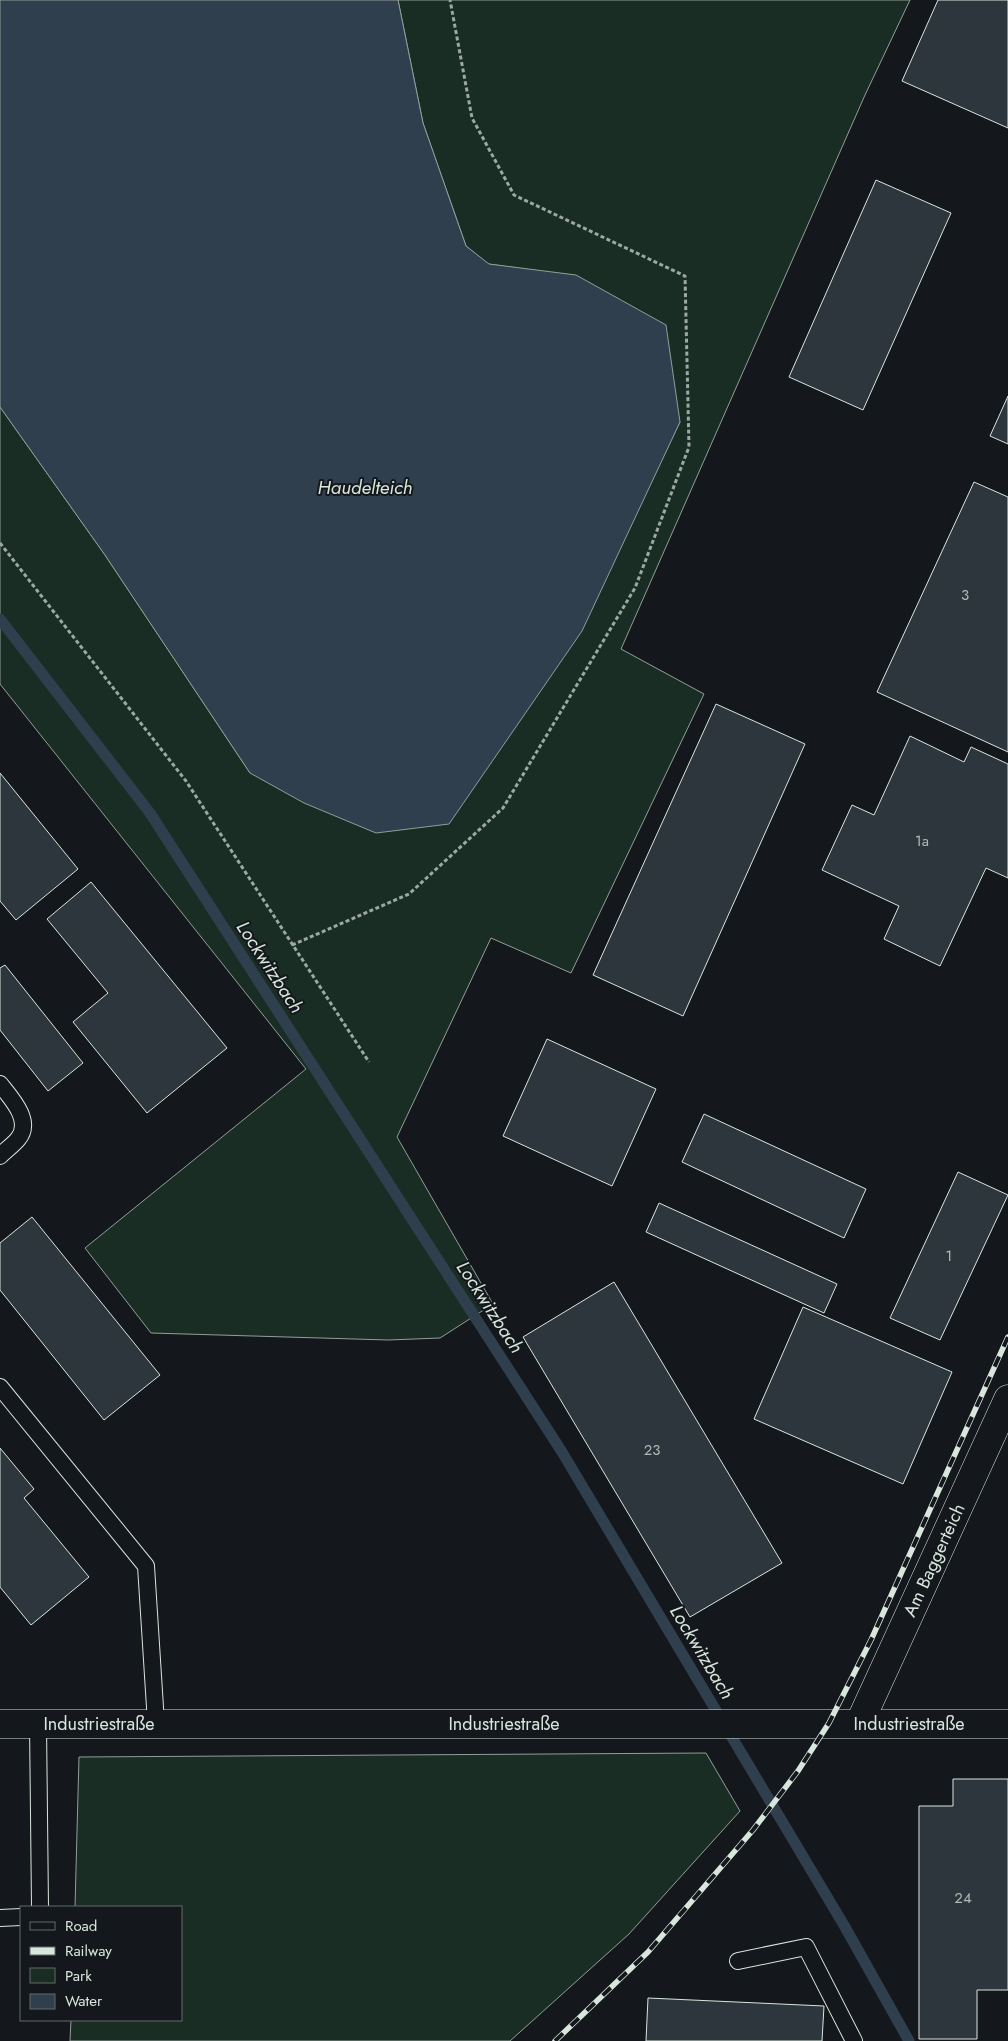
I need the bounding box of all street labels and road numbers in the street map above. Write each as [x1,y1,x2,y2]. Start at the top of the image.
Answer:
street label: Am Baggerteich [897,1499,971,1621]
street label: Industriestraße [43,1711,155,1737]
street label: Industriestraße [448,1711,560,1737]
street label: Industriestraße [853,1711,965,1737]

